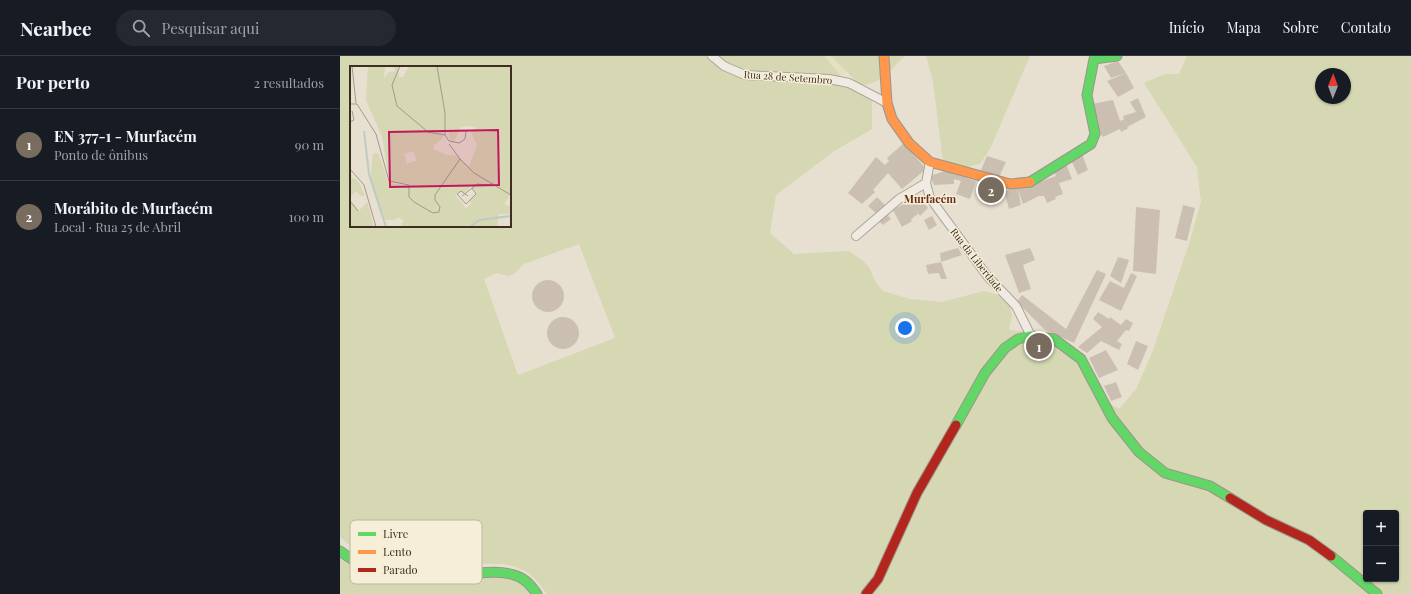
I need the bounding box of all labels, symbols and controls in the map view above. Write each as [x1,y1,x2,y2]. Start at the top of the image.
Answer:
search box [116,10,396,46]
text: Nearbee [20,15,92,41]
icon: search [130,17,152,39]
text: Pesquisar aqui [162,18,259,38]
text: Início [1169,18,1204,37]
text: Mapa [1226,18,1261,37]
text: Sobre [1283,18,1319,37]
text: Contato [1341,18,1391,37]
inset map [350,66,511,227]
street label: Rua 28 de Setembro [743,67,833,87]
north arrow [1315,68,1351,104]
text: Por perto [16,71,90,93]
text: 2 resultados [254,74,324,91]
text: EN 377-1 - Murfacém [54,126,197,146]
text: 1 [27,136,31,153]
text: 90 m [295,136,324,153]
text: Ponto de ônibus [54,146,148,163]
pin: 2 [978,175,1004,205]
district label: Murfacém [904,191,956,206]
text: Morábito de Murfacém [54,198,213,218]
text: 2 [26,208,32,225]
text: 100 m [289,208,324,225]
text: Local · Rua 25 de Abril [54,218,181,235]
street label: Rua da Liberdade [947,225,1007,295]
your location [895,318,915,338]
pin: 1 [1026,331,1052,361]
map controls [1363,510,1399,582]
button: + [1363,510,1399,546]
legend [350,520,482,584]
text: Livre [383,526,409,541]
text: Lento [383,544,412,559]
button: − [1363,546,1399,582]
text: Parado [383,562,418,577]

